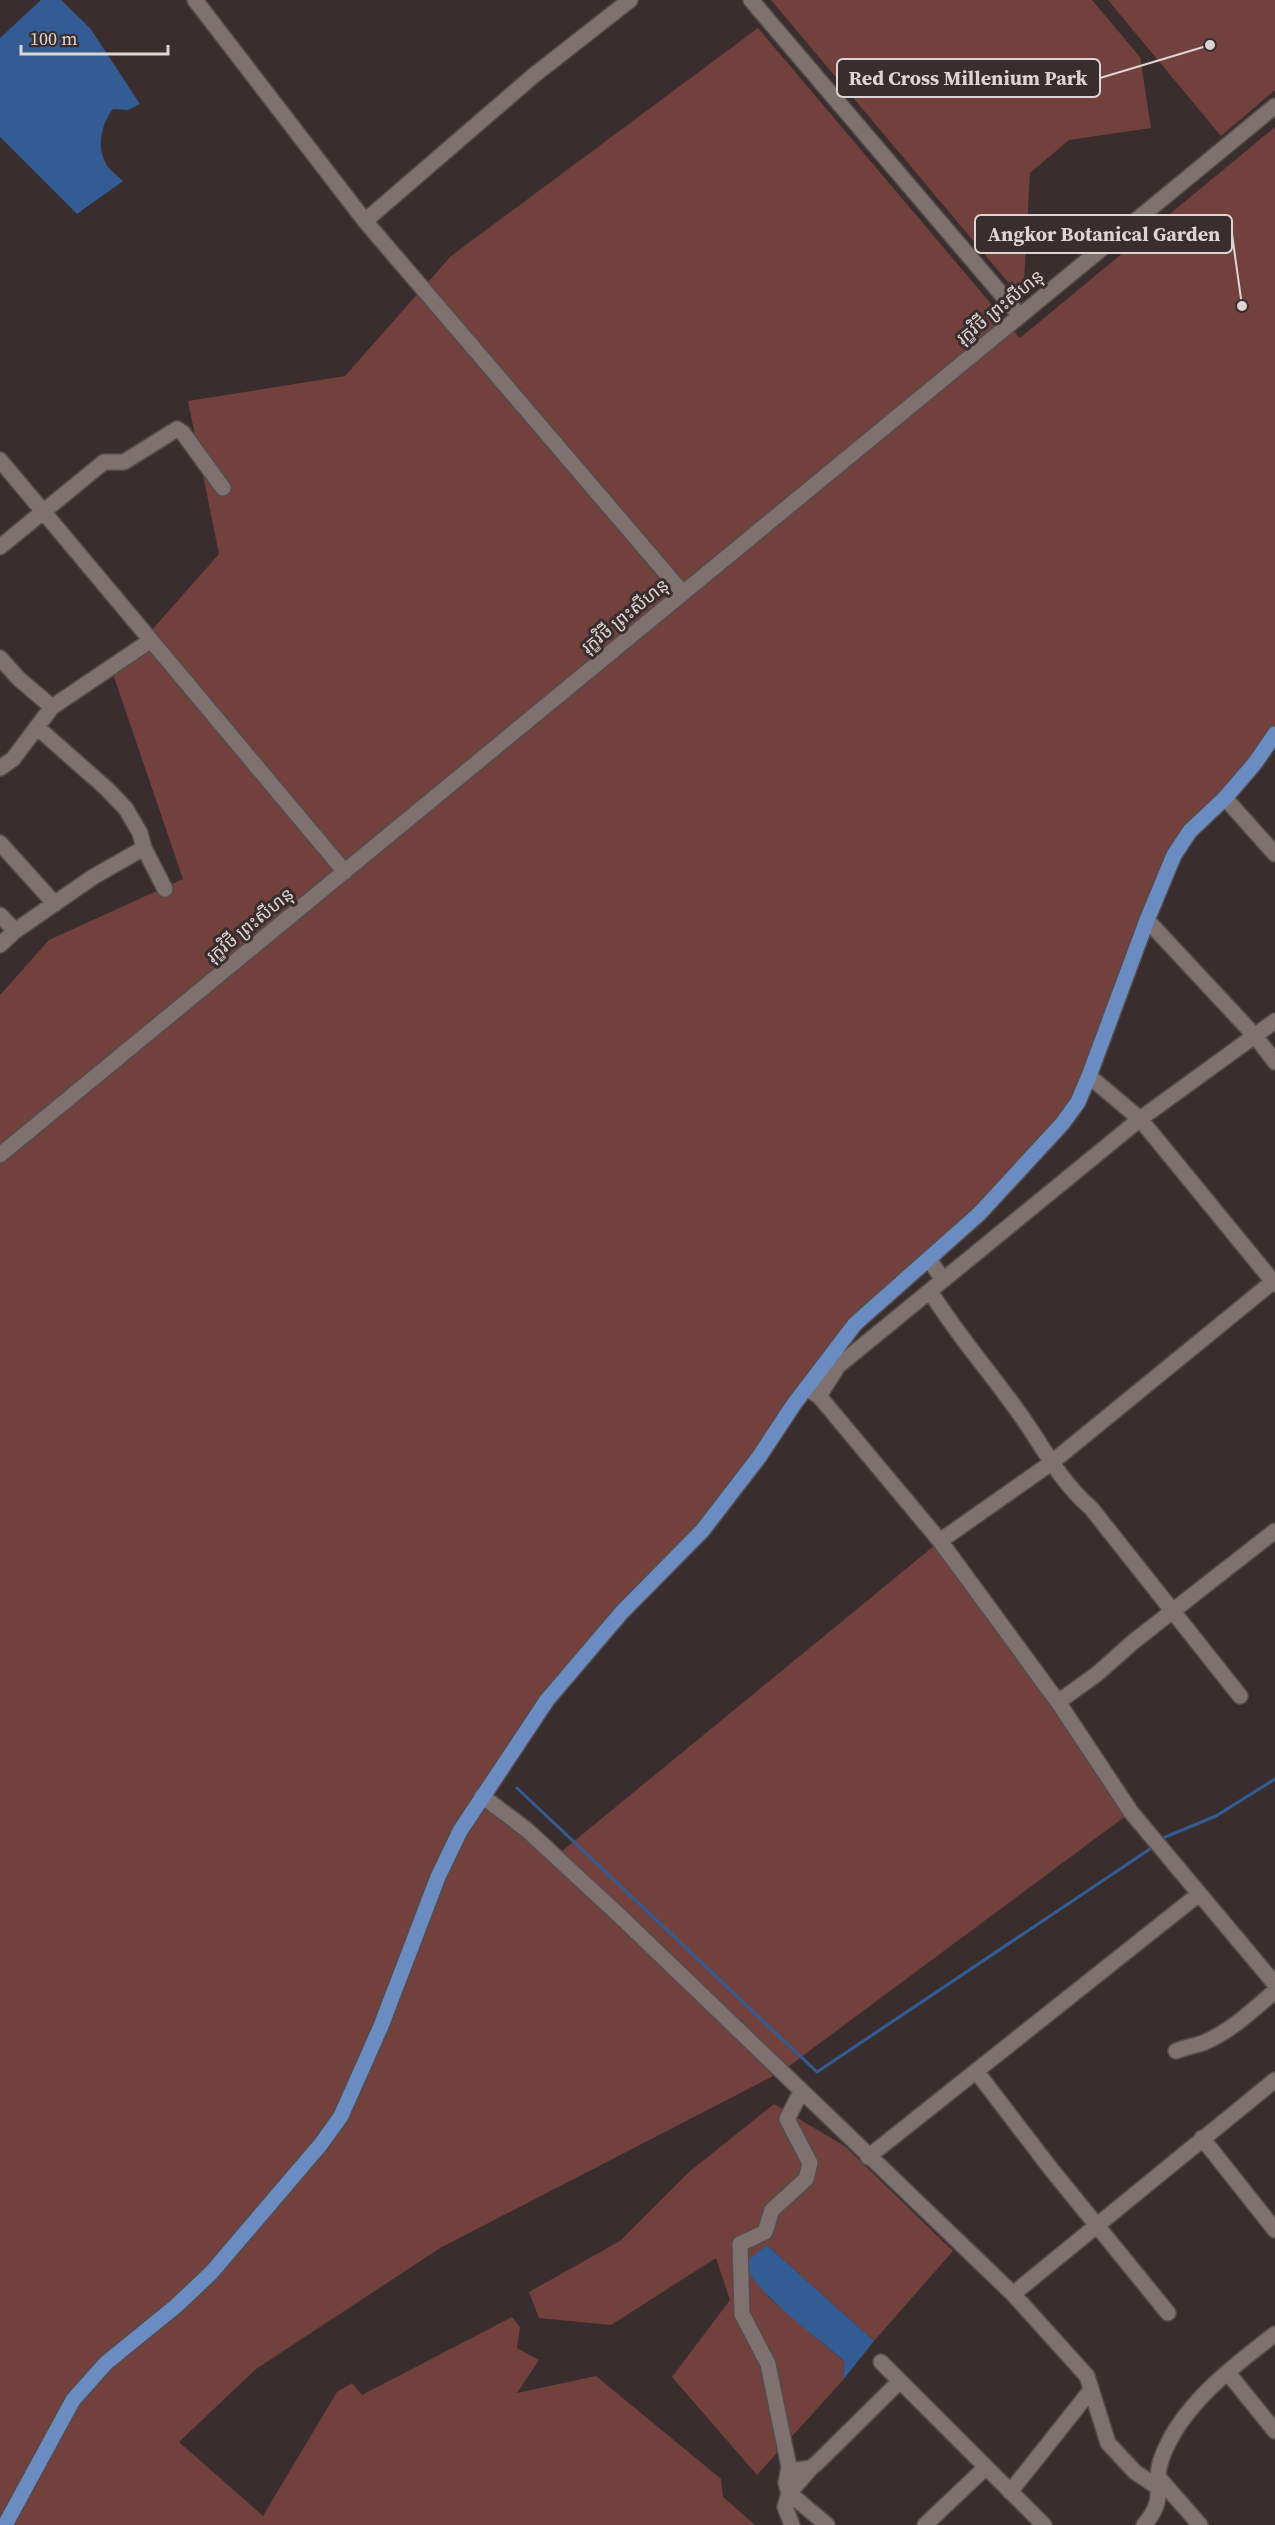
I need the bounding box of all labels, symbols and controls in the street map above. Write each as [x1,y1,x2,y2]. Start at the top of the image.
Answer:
scale bar [21,18,168,56]
text: 100 m [30,26,77,51]
callout: Red Cross Millenium Park [837,59,1100,97]
text: Red Cross Millenium Park [848,64,1088,92]
callout: Angkor Botanical Garden [975,215,1232,253]
text: Angkor Botanical Garden [988,220,1220,248]
street label: រុក្ខវិថី ព្រះសីហនុ [950,263,1049,350]
street label: រុក្ខវិថី ព្រះសីហនុ [575,572,674,659]
street label: រុក្ខវិថី ព្រះសីហនុ [200,881,299,968]

